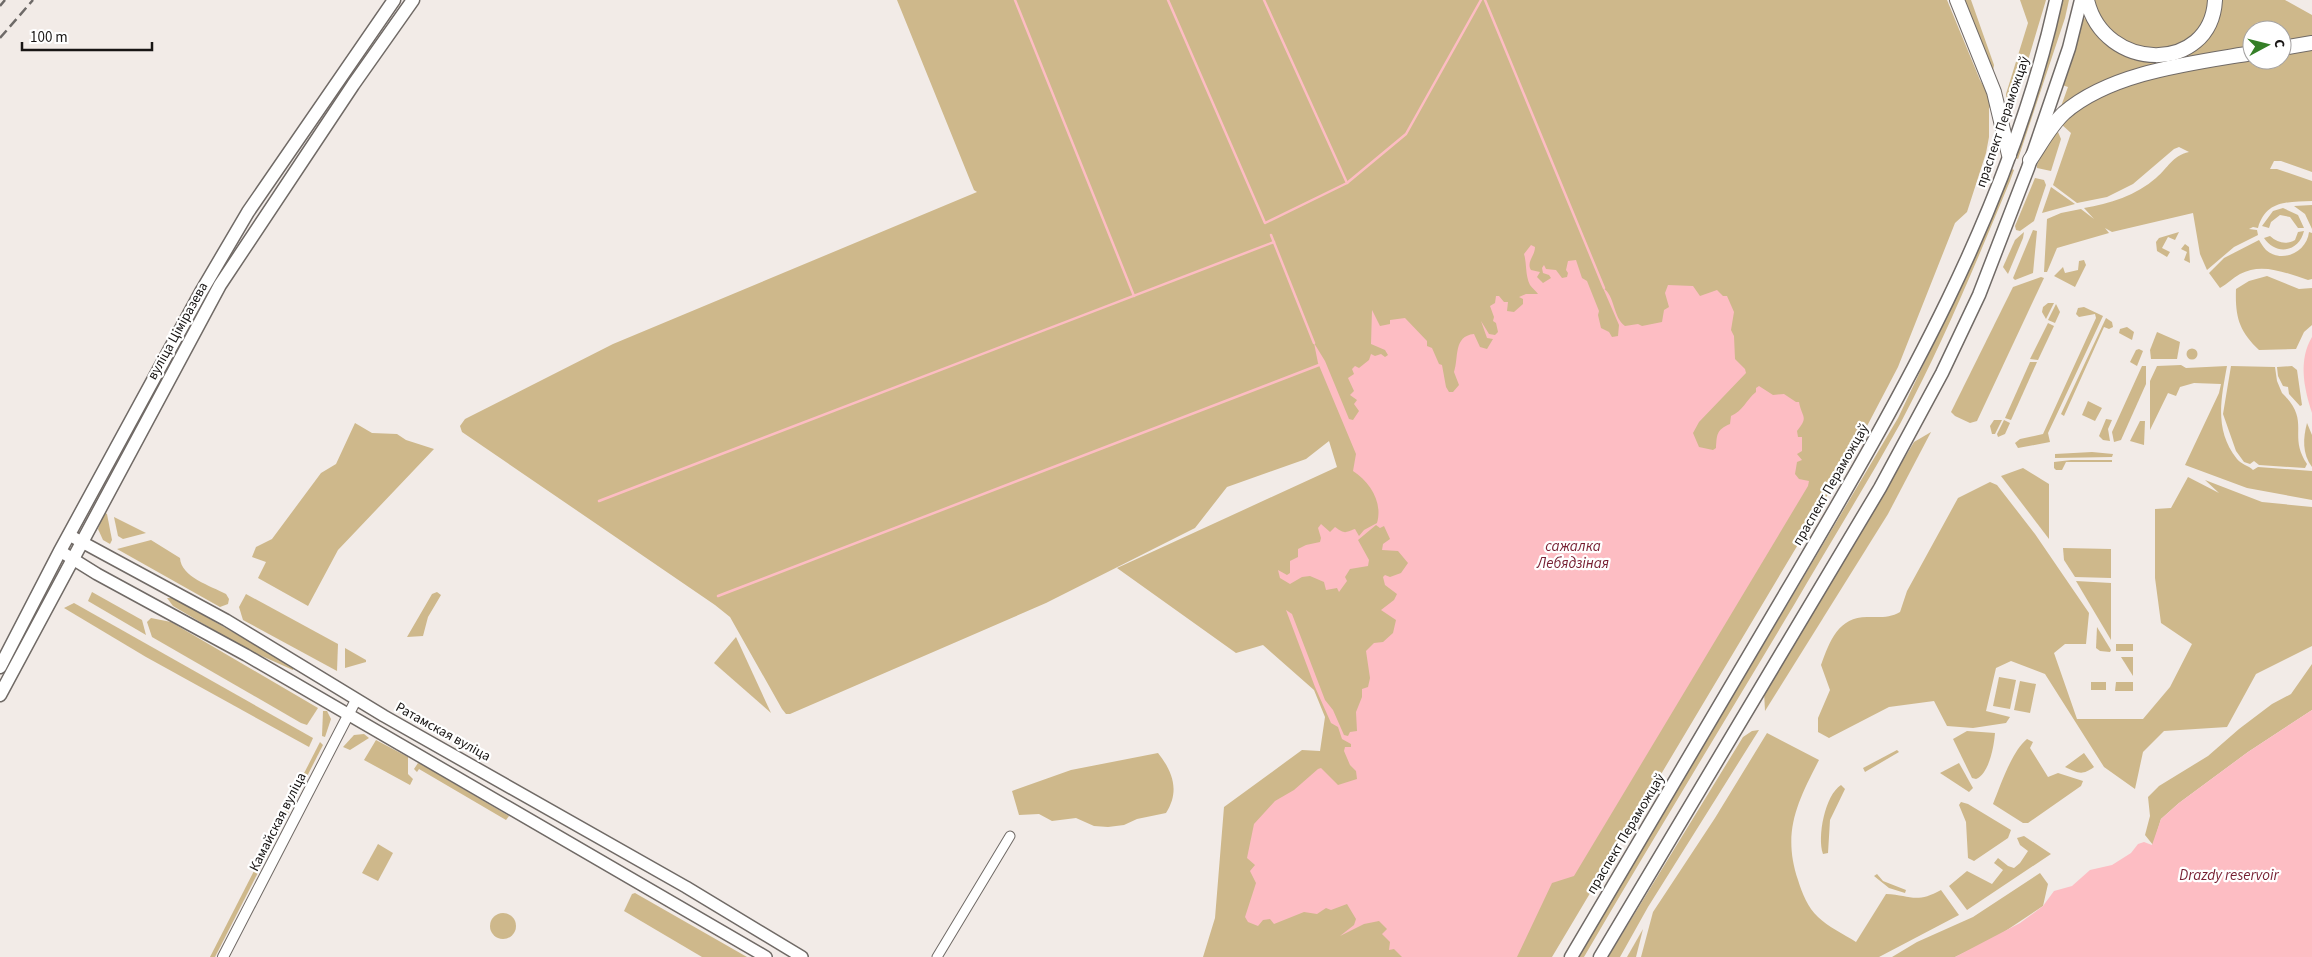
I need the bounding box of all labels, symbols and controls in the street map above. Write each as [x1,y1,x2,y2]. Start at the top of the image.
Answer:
scale bar [22,20,152,52]
north arrow [2242,20,2292,70]
text: 100 m [30,27,68,48]
text: С [2268,38,2289,49]
street label: праспект Пераможцаў [1971,53,2035,190]
street label: вуліца Ціміразева [143,278,213,384]
street label: праспект Пераможцаў [1788,420,1874,550]
water label: сажалка Лебядзіная [1536,536,1609,574]
street label: Ратамская вуліца [392,698,494,766]
street label: Камайская вуліца [244,769,312,875]
street label: праспект Пераможцаў [1582,770,1670,898]
water label: Drazdy reservoir [2179,865,2280,886]

